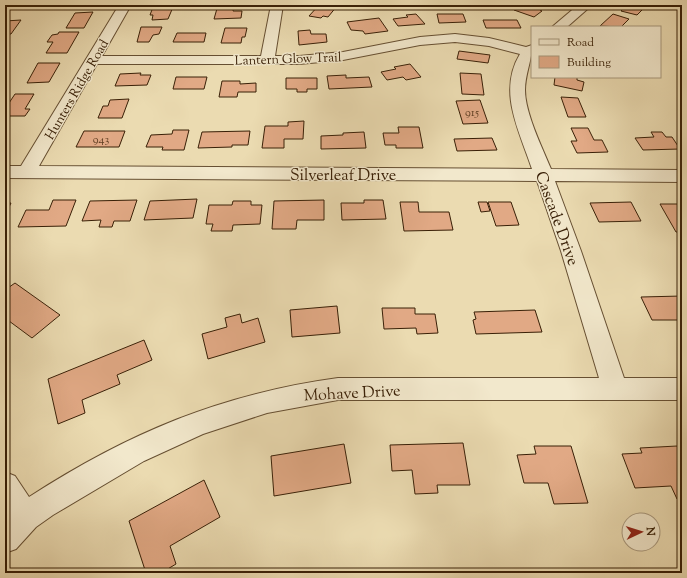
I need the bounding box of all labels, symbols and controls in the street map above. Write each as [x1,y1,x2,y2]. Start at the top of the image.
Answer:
legend [531,26,661,78]
text: Road [567,34,594,52]
street label: Hunters Ridge Road [42,36,114,143]
street label: Lantern Glow Trail [234,49,342,71]
text: Building [567,54,611,72]
house number: 915 [465,104,479,122]
house number: 943 [93,131,110,149]
street label: Silverleaf Drive [290,165,396,188]
street label: Cascade Drive [528,168,583,269]
street label: Mohave Drive [303,380,401,409]
north arrow [621,512,661,552]
text: N [642,525,658,537]

